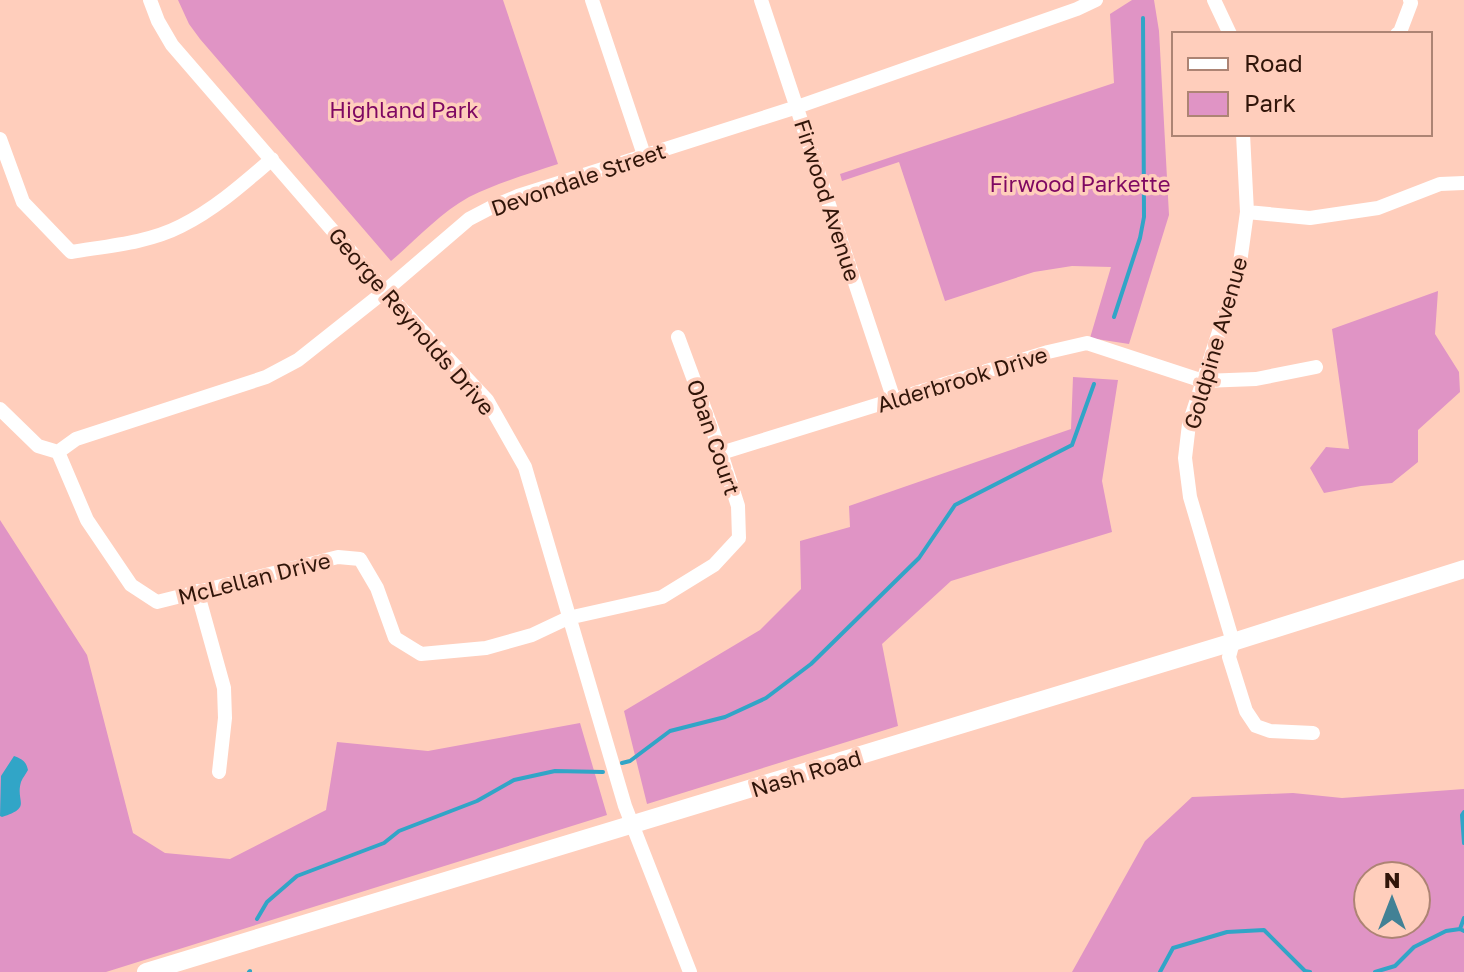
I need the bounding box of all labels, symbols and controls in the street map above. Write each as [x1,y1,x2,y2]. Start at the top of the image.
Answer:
legend [1172,32,1432,136]
text: Road [1244,48,1303,77]
text: Park [1244,88,1296,117]
park label: Highland Park [329,96,479,123]
street label: Firwood Avenue [789,116,867,284]
street label: Devondale Street [487,137,669,221]
park label: Firwood Parkette [989,170,1171,197]
street label: George Reynolds Drive [323,222,501,420]
street label: Goldpine Avenue [1177,254,1253,432]
street label: Alderbrook Drive [874,340,1050,418]
street label: Oban Court [682,376,746,498]
street label: McLellan Drive [175,546,333,610]
street label: Nash Road [748,743,864,803]
north arrow [1352,860,1432,940]
text: N [1384,866,1400,893]

